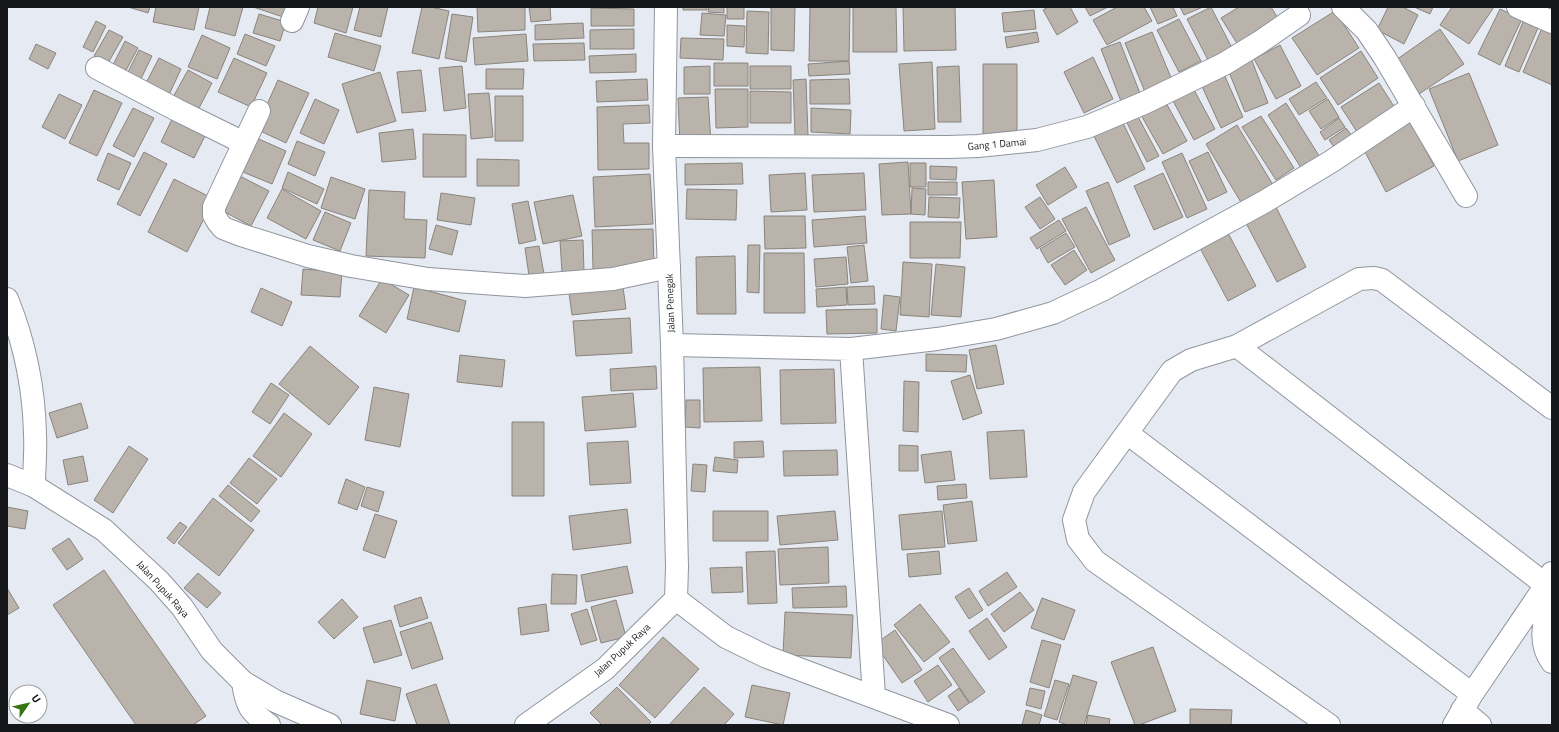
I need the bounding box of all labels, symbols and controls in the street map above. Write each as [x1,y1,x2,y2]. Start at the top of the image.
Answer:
street label: Gang 1 Damai [967,134,1027,154]
street label: Jalan Penegak [661,273,679,333]
street label: Jalan Pupuk Raya [133,557,193,621]
street label: Jalan Pupuk Raya [590,620,654,680]
north arrow [8,684,48,724]
text: U [28,691,45,706]

